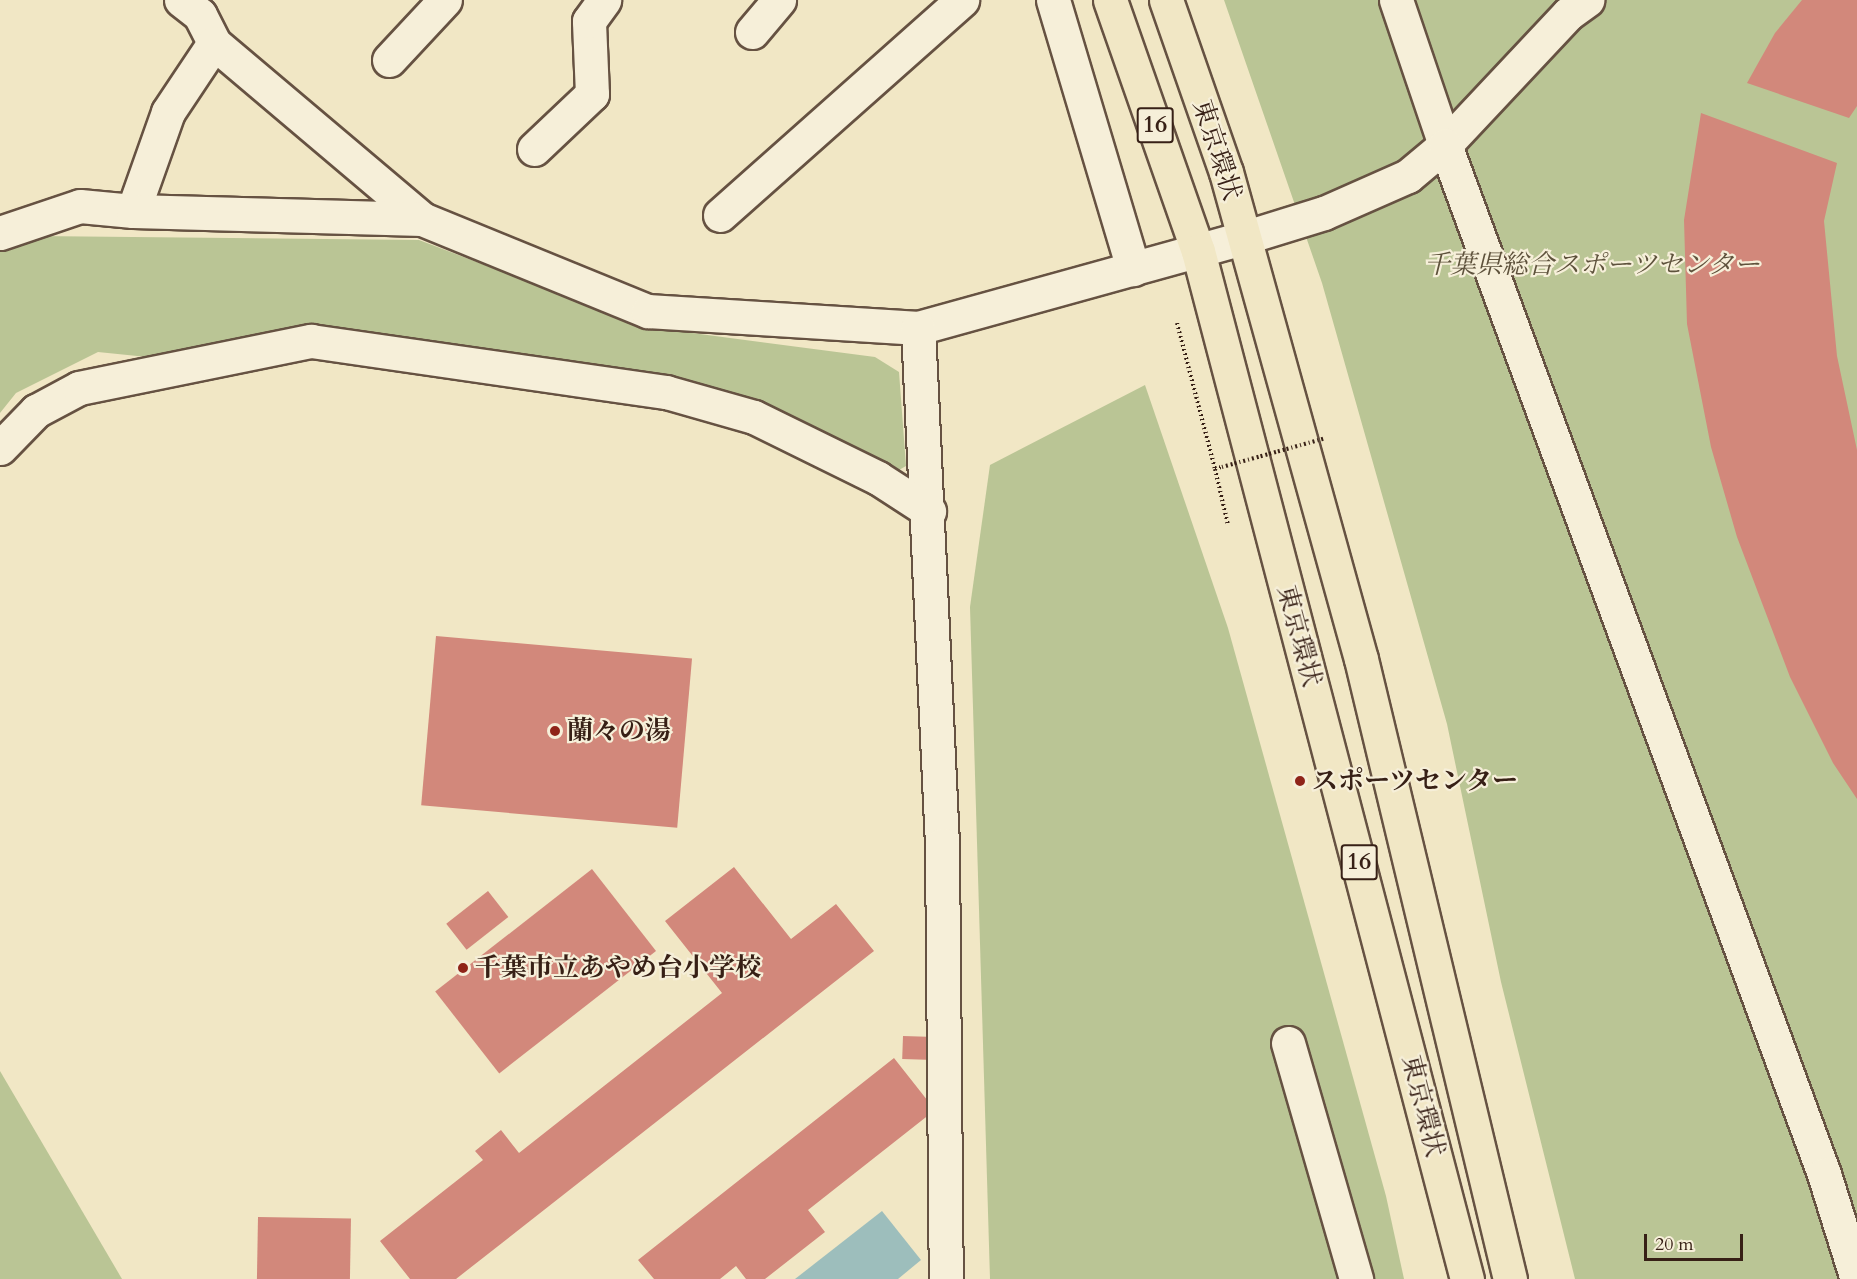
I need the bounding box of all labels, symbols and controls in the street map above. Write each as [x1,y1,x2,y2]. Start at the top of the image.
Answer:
street label: 東京環状 [1186,96,1248,204]
road number: 16 [1136,104,1174,146]
park label: 千葉県総合スポーツセンター [1423,249,1761,281]
street label: 東京環状 [1270,582,1328,690]
place label: 蘭々の湯 [567,715,671,747]
marker: 蘭々の湯 [548,724,562,738]
place label: スポーツセンター [1312,765,1520,797]
marker: スポーツセンター [1293,774,1307,788]
road number: 16 [1340,841,1378,883]
place label: 千葉市立あやめ台小学校 [475,952,761,984]
marker: 千葉市立あやめ台小学校 [456,961,470,975]
street label: 東京環状 [1395,1052,1451,1160]
scale bar [1647,1222,1746,1260]
text: 20 m [1655,1232,1694,1257]

